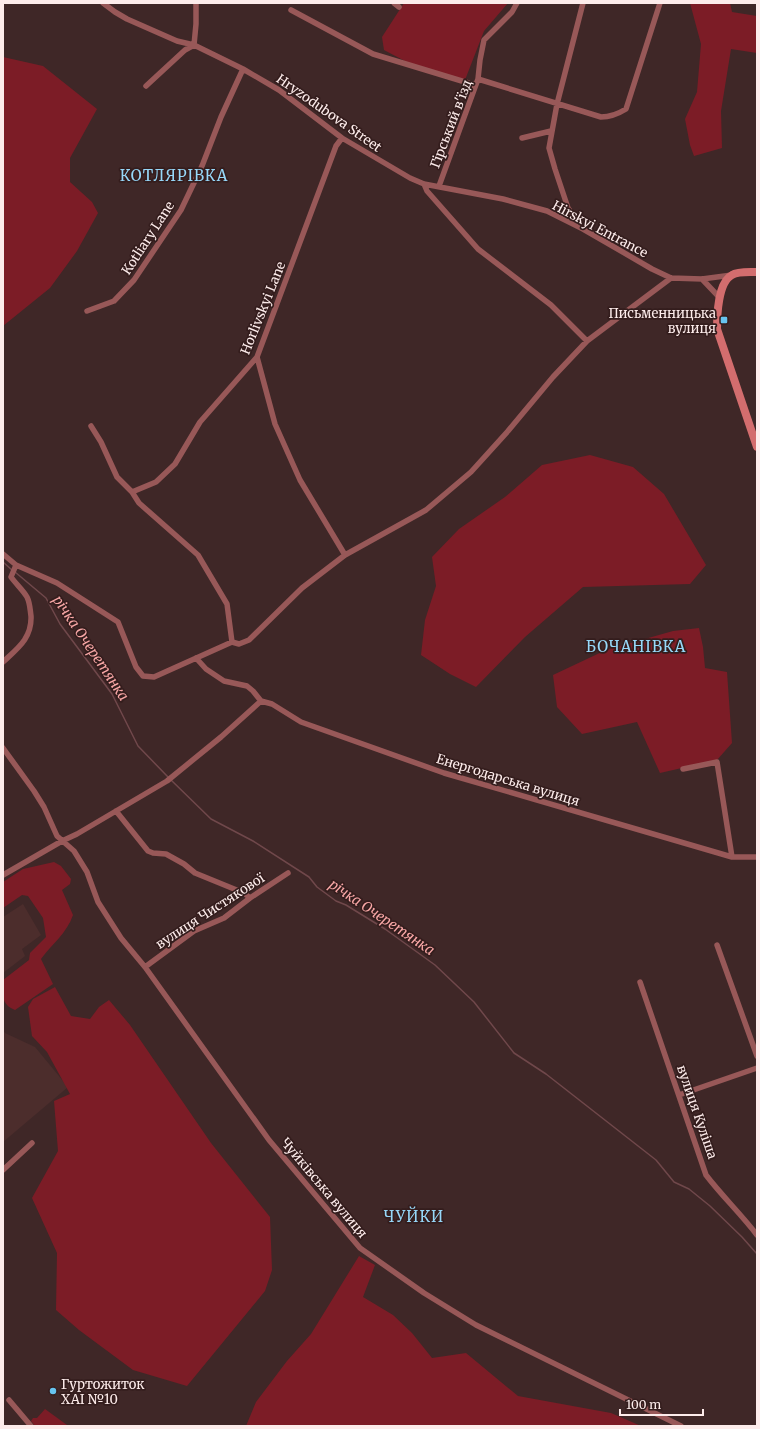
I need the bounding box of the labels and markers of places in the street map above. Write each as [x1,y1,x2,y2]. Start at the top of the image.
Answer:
place label: Письменницька вулиця [608,305,716,337]
marker: Письменницька вулиця [719,315,729,325]
place label: Гуртожиток ХАІ №10 [61,1376,145,1408]
marker: Гуртожиток ХАІ №10 [48,1386,58,1396]

